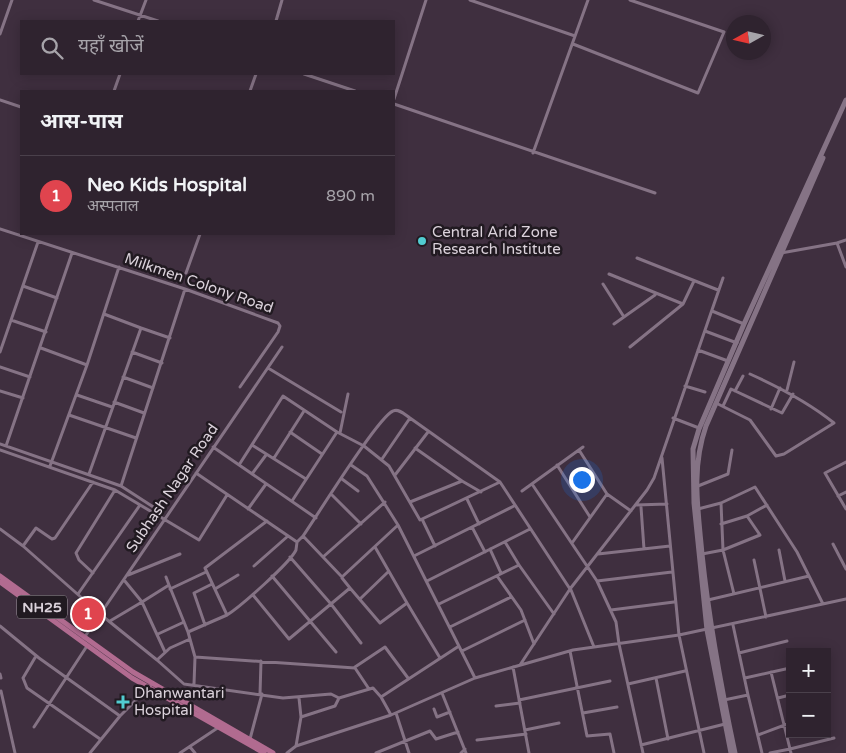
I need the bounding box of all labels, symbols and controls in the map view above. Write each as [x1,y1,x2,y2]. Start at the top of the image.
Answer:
north arrow [726,15,771,60]
search box [20,20,395,75]
icon: search [38,34,66,62]
text: यहाँ खोजें [78,35,144,57]
text: आस-पास [40,109,123,134]
text: Neo Kids Hospital [87,174,247,196]
text: 1 [51,186,61,206]
text: 890 m [326,186,375,206]
text: अस्पताल [87,196,139,216]
place label: Central Arid Zone Research Institute [432,223,561,258]
marker: Central Arid Zone Research Institute [416,235,428,247]
street label: Milkmen Colony Road [122,249,276,317]
street label: Subhash Nagar Road [122,420,222,556]
your location [569,467,595,493]
pin: 1 [72,595,104,633]
road number: NH25 [17,596,67,618]
map controls [786,648,831,738]
button: + [786,648,831,693]
place label: Dhanwantari Hospital [134,684,225,719]
button: − [786,693,831,738]
marker: Dhanwantari Hospital [116,695,130,709]

